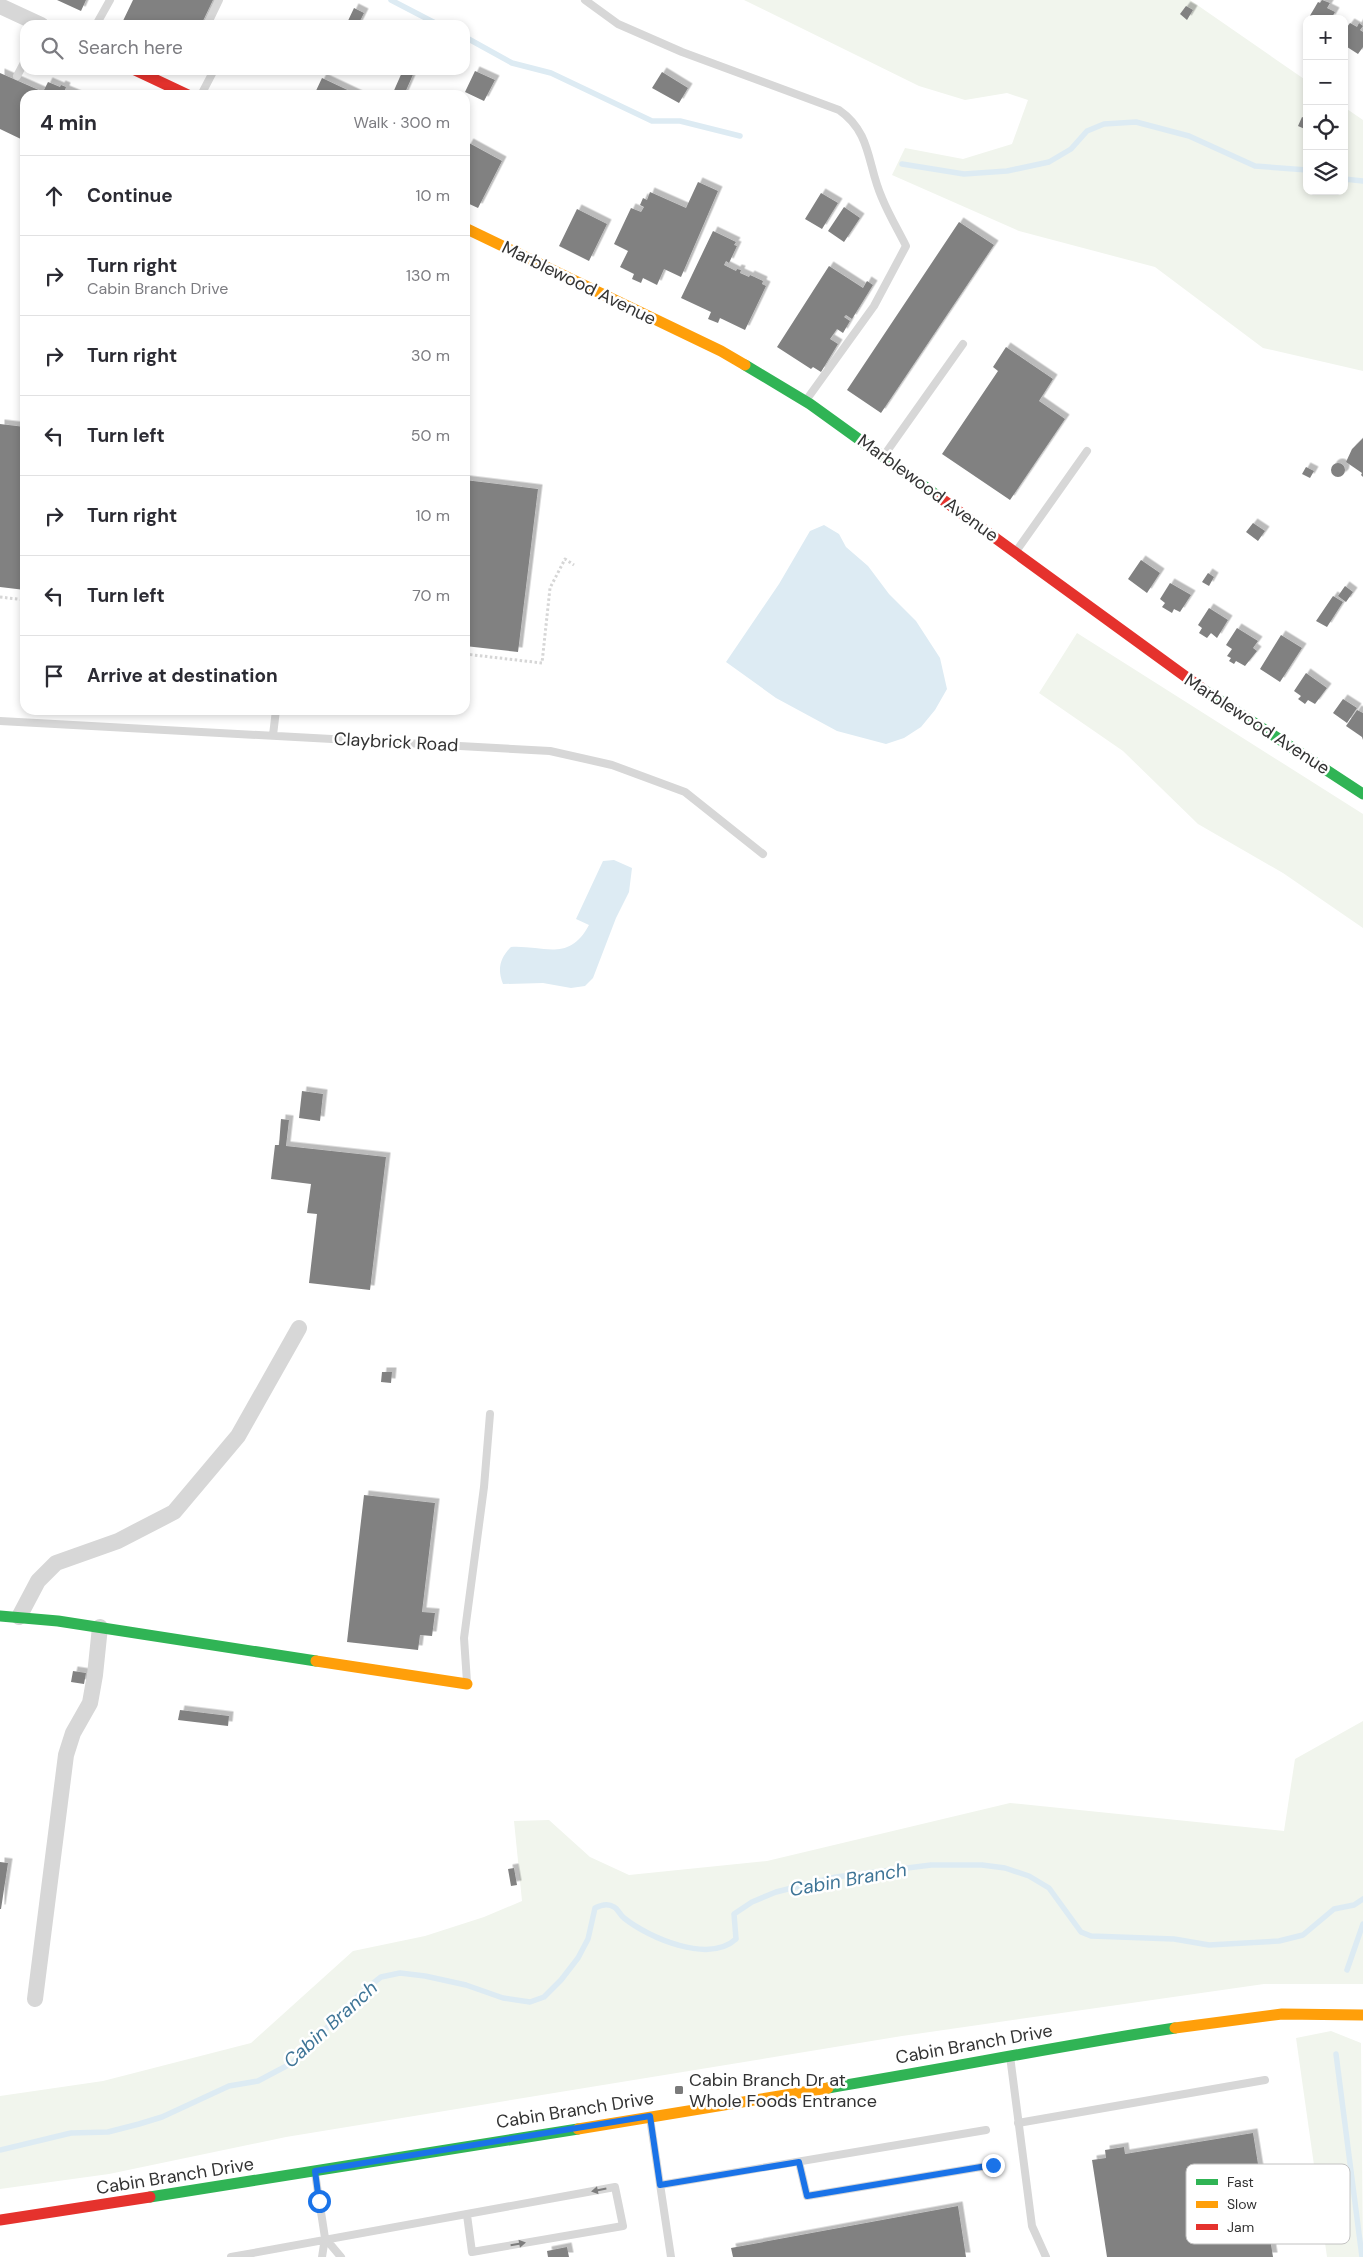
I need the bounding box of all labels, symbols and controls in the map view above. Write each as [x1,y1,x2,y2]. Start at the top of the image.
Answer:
map controls [1303,15,1348,195]
button: + [1303,15,1348,60]
search box [20,20,470,75]
icon: search [38,34,66,62]
text: Search here [78,35,183,60]
button: − [1303,60,1348,105]
button: locate [1303,105,1348,150]
text: 4 min [40,109,97,137]
text: Walk · 300 m [353,112,450,133]
button: layers [1303,150,1348,195]
icon: ahead [40,182,68,210]
text: Continue [87,183,173,208]
text: 10 m [416,185,450,206]
street label: Marblewood Avenue [498,235,660,331]
text: Turn right [87,253,177,278]
icon: right [40,262,68,290]
text: 130 m [406,265,450,286]
text: Cabin Branch Drive [87,278,228,299]
icon: right [40,342,68,370]
text: Turn right [87,343,177,368]
text: 30 m [411,345,450,366]
icon: left [40,422,68,450]
text: Turn left [87,423,165,448]
text: 50 m [411,425,450,446]
street label: Marblewood Avenue [853,429,1003,547]
icon: right [40,502,68,530]
text: Turn right [87,503,177,528]
text: 10 m [416,505,450,526]
icon: left [40,582,68,610]
text: Turn left [87,583,165,608]
text: 70 m [412,585,450,606]
icon: arrive [40,662,68,690]
text: Arrive at destination [87,663,278,688]
street label: Marblewood Avenue [1180,668,1334,780]
street label: Claybrick Road [333,727,459,757]
water label: Cabin Branch [788,1857,909,1902]
water label: Cabin Branch [278,1975,383,2073]
street label: Cabin Branch Drive [894,2018,1054,2070]
place label: Cabin Branch Dr at Whole Foods Entrance [689,2068,877,2113]
marker: Cabin Branch Dr at Whole Foods Entrance [673,2084,685,2096]
street label: Cabin Branch Drive [495,2086,655,2134]
street label: Cabin Branch Drive [95,2152,255,2200]
route end [982,2154,1005,2177]
legend [1186,2164,1350,2244]
text: Fast [1227,2173,1254,2191]
one-way arrow [591,2187,607,2195]
route start [308,2190,331,2213]
text: Slow [1227,2195,1257,2213]
text: Jam [1227,2218,1254,2236]
one-way arrow [511,2239,527,2247]

